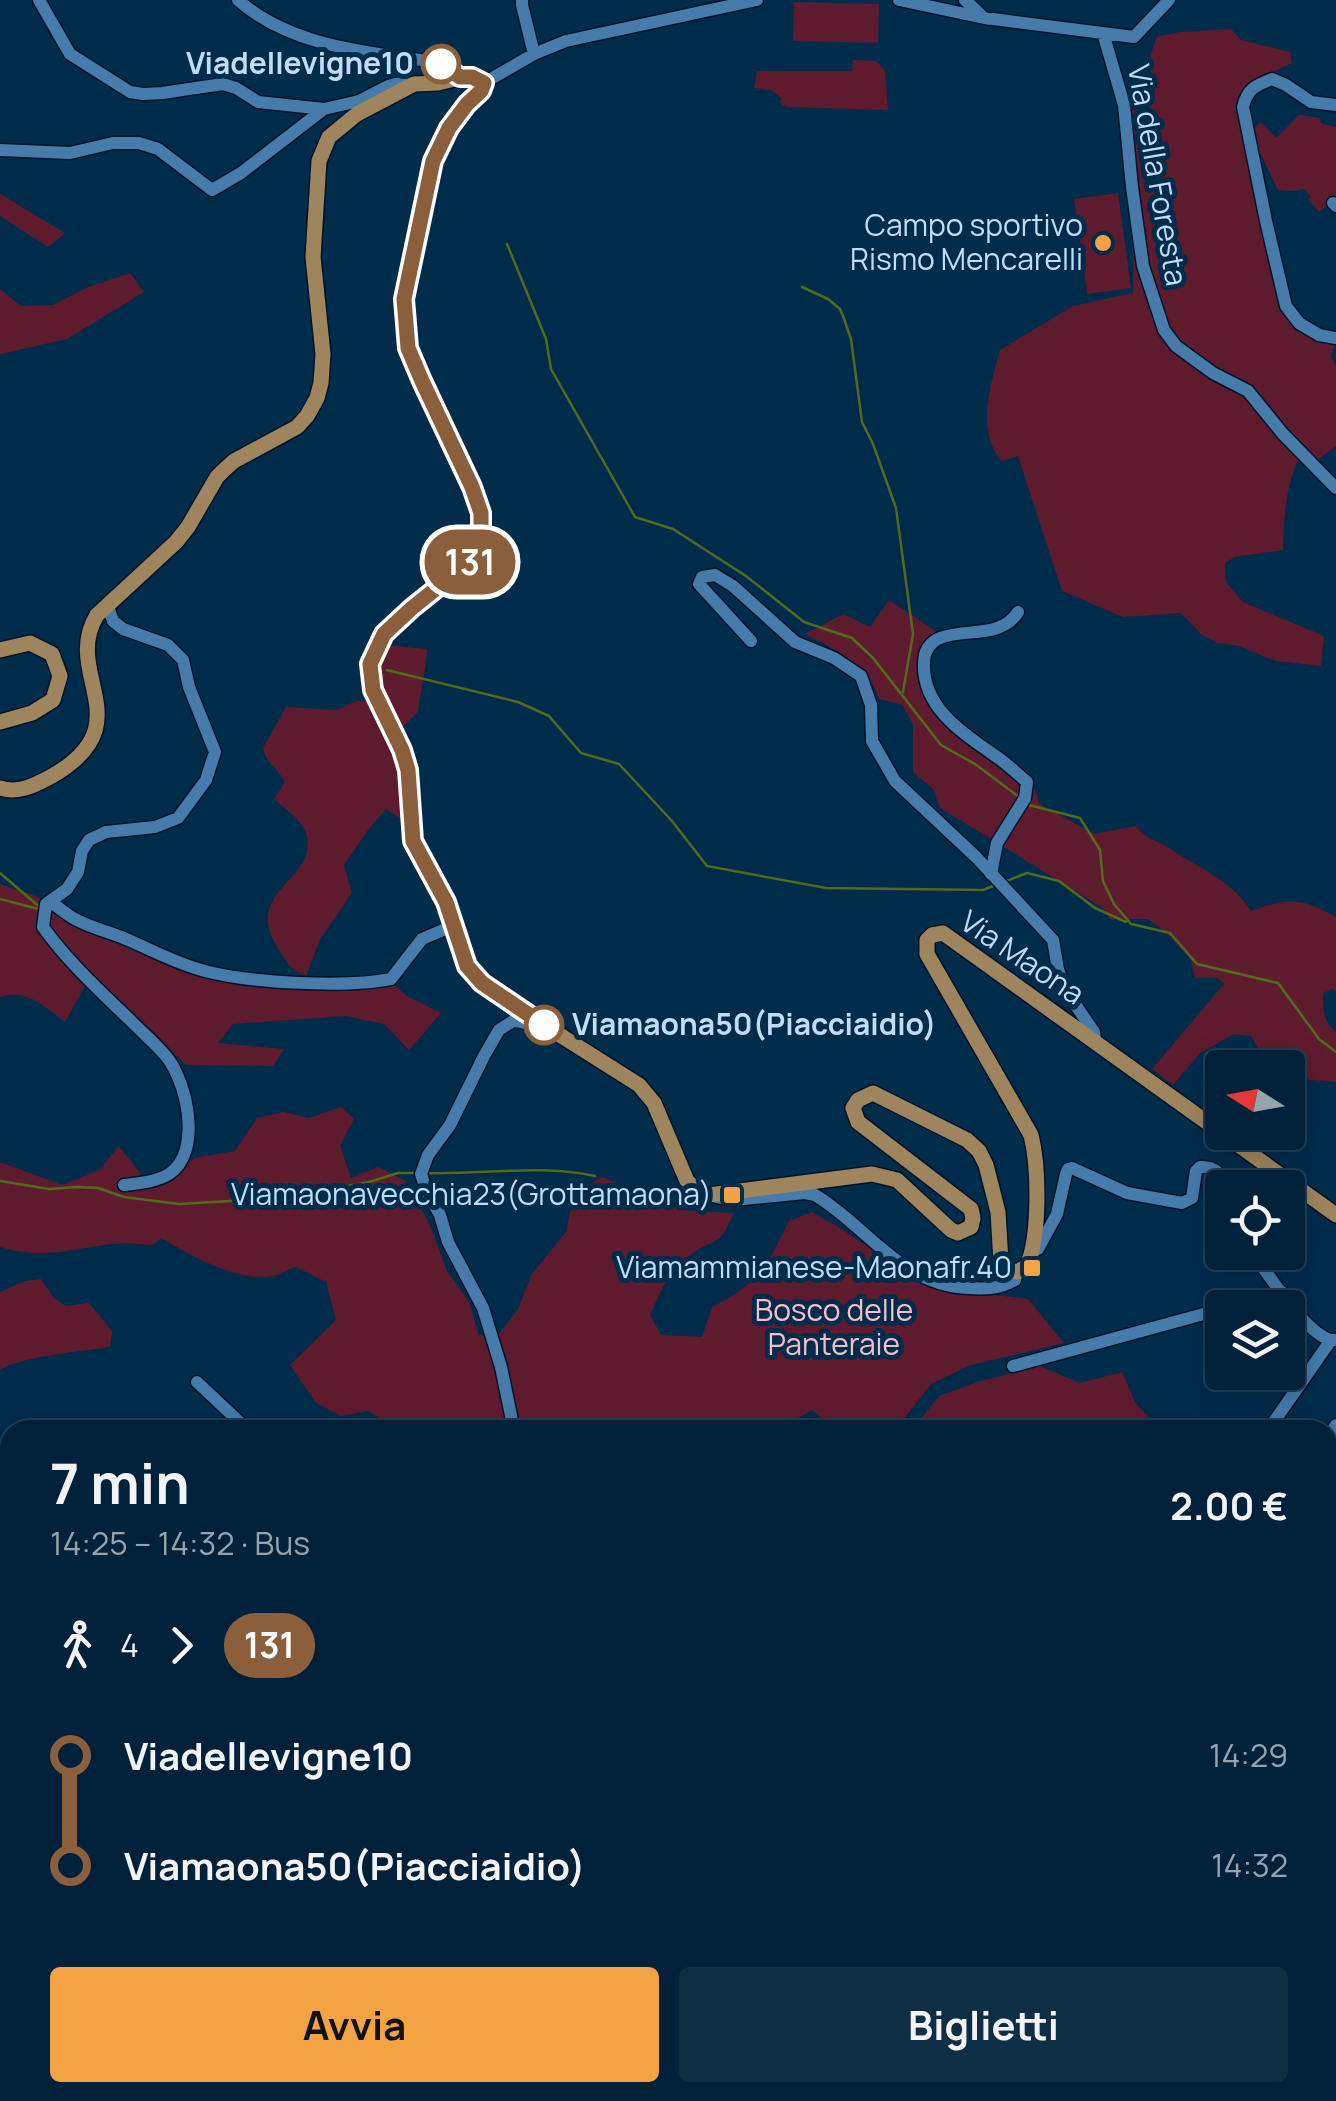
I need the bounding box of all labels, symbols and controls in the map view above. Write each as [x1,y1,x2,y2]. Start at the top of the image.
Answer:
place label: Viadellevigne10 [186,42,414,83]
marker: Viadellevigne10 [422,45,460,83]
street label: Via della Foresta [1119,61,1198,289]
place label: Campo sportivo Rismo Mencarelli [850,204,1083,279]
marker: Campo sportivo Rismo Mencarelli [1092,232,1114,254]
line badge: 131 [412,530,528,594]
text: 131 [444,538,496,586]
street label: Via Maona [953,900,1093,1013]
place label: Viamaona50(Piacciaidio) [572,1003,937,1044]
marker: Viamaona50(Piacciaidio) [525,1006,563,1044]
north arrow [1205,1050,1305,1150]
map controls [1205,1050,1305,1390]
button: locate [1205,1170,1305,1270]
place label: Viamaonavecchia23(Grottamaona) [231,1173,712,1214]
marker: Viamaonavecchia23(Grottamaona) [721,1184,743,1206]
place label: Viamammianese-Maonafr.40 [616,1246,1012,1287]
marker: Viamammianese-Maonafr.40 [1021,1257,1043,1279]
park label: Bosco delle Panteraie [755,1289,913,1364]
button: layers [1205,1290,1305,1390]
text: 7 min [50,1445,190,1521]
text: 2.00 € [1170,1479,1288,1531]
text: 14:25 – 14:32 · Bus [50,1521,310,1565]
icon: walk [50,1618,105,1673]
icon: forward [154,1618,209,1673]
text: 131 [244,1621,295,1669]
text: 4 [120,1623,139,1667]
text: Viadellevigne10 [124,1729,413,1781]
text: 14:29 [1209,1733,1288,1777]
text: Viamaona50(Piacciaidio) [124,1839,586,1891]
text: 14:32 [1211,1843,1288,1887]
button: Avvia [50,1967,659,2082]
button: Biglietti [679,1967,1288,2082]

